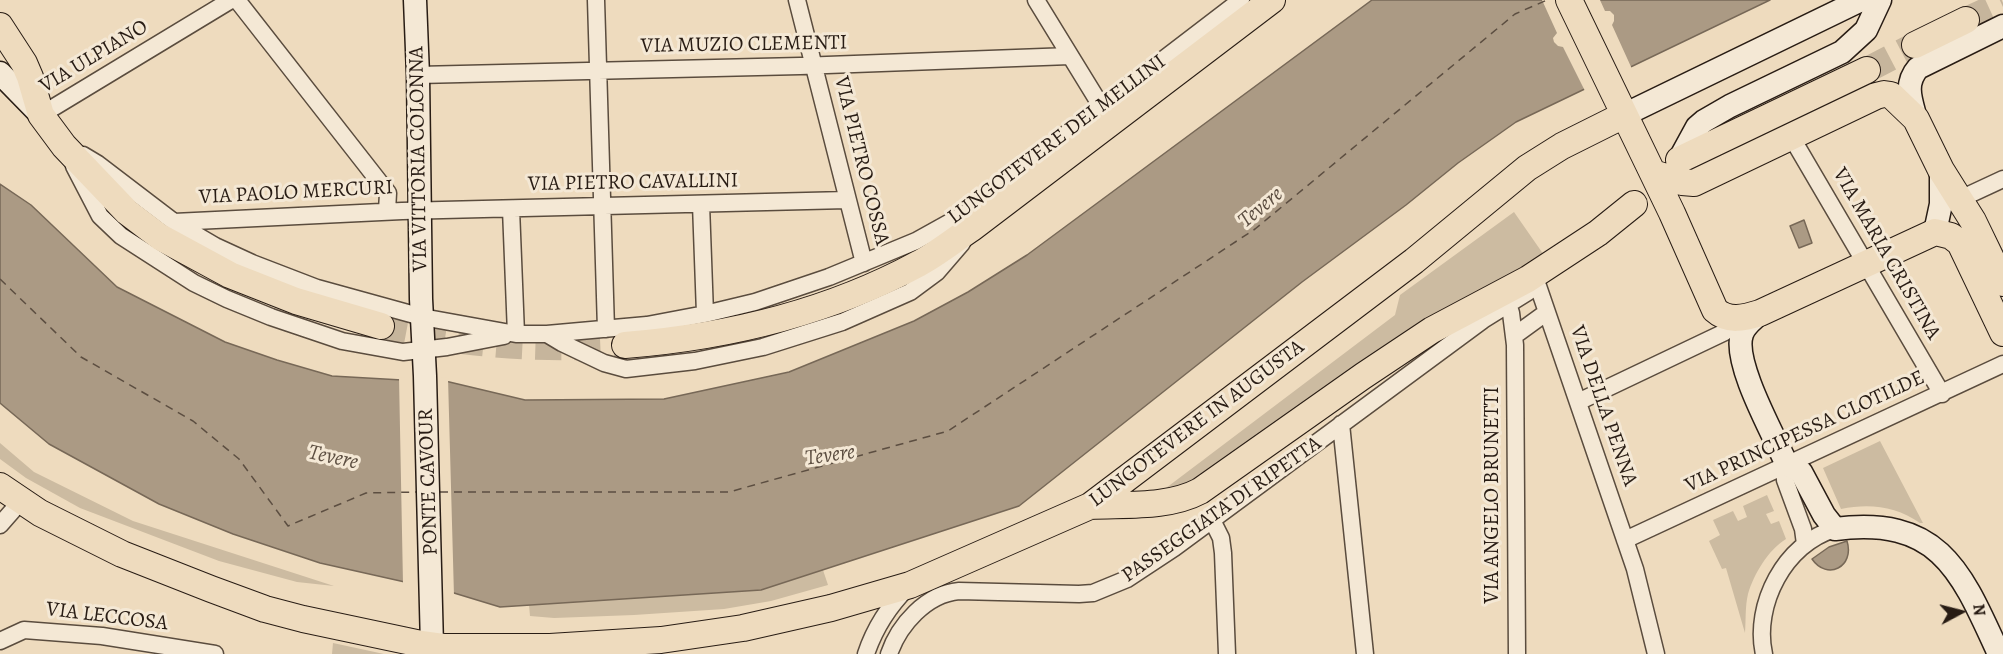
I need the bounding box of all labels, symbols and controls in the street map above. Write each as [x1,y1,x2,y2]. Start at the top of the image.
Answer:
street label: VIA ULPIANO [35,15,153,99]
street label: VIA MUZIO CLEMENTI [640,31,848,59]
street label: VIA VITTORIA COLONNA [404,46,434,272]
street label: LUNGOTEVERE DEI MELLINI [943,50,1171,230]
street label: VIA PIETRO COSSA [828,74,894,248]
street label: VIA MARIA CRISTINA [1827,164,1945,344]
street label: VIA PIETRO CAVALLINI [528,169,738,197]
street label: VIA PAOLO MERCURI [198,175,394,211]
water label: Tevere [1233,182,1289,234]
street label: VIA DELLA PENNA [1564,323,1642,489]
street label: LUNGOTEVERE IN AUGUSTA [1085,335,1309,513]
street label: VIA PRINCIPESSA CLOTILDE [1681,365,1929,499]
street label: VIA ANGELO BRUNETTI [1480,386,1506,604]
street label: PONTE CAVOUR [414,408,444,556]
street label: PASSEGGIATA DI RIPETTA [1117,431,1327,589]
water label: Tevere [803,439,857,473]
water label: Tevere [306,440,360,476]
north arrow [1931,582,1991,642]
street label: VIA LECCOSA [45,597,169,637]
text: N [1967,603,1990,617]

